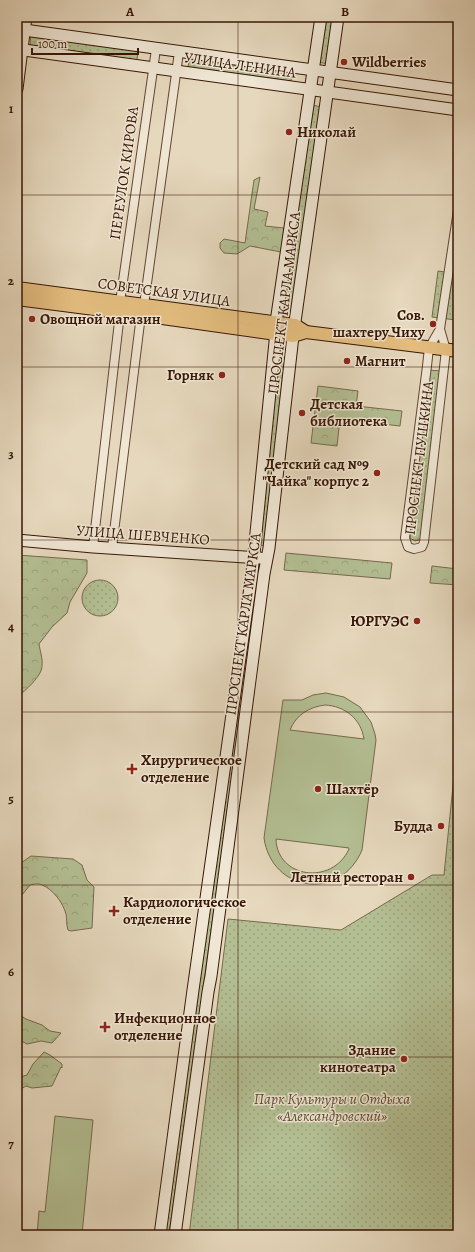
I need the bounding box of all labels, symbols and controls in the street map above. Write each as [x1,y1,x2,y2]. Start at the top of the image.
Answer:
text: A [125,3,135,20]
text: B [341,3,349,20]
scale bar [32,30,138,56]
text: 100 m [38,36,67,52]
street label: УЛИЦА ЛЕНИНА [183,47,297,83]
place label: Wildberries [351,52,426,72]
marker: Wildberries [339,57,349,67]
text: 1 [9,100,14,117]
street label: ПЕРЕУЛОК КИРОВА [105,105,143,241]
place label: Николай [297,122,356,142]
marker: Николай [284,127,294,137]
street label: ПРОСПЕКТ КАРЛА МАРКСА [263,210,305,395]
text: 2 [8,272,15,289]
street label: СОВЕТСКАЯ УЛИЦА [96,273,232,311]
place label: Сов. шахтеру Чиху [333,305,426,342]
place label: Овощной магазин [40,309,161,329]
marker: Овощной магазин [27,314,37,324]
marker: Сов. шахтеру Чиху [428,319,438,329]
place label: Магнит [355,351,406,371]
marker: Магнит [342,356,352,366]
place label: Горняк [167,365,214,385]
marker: Горняк [217,370,227,380]
street label: ПРОСПЕКТ ПУШКИНА [400,380,438,536]
place label: Детская библиотека [310,394,388,431]
marker: Детская библиотека [297,408,307,418]
text: 3 [8,445,14,462]
place label: Детский сад №9 "Чайка" корпус 2 [262,454,370,491]
marker: Детский сад №9 "Чайка" корпус 2 [372,468,382,478]
street label: УЛИЦА ШЕВЧЕНКО [76,520,210,550]
street label: ПРОСПЕКТ КАРЛА МАРКСА [220,531,266,716]
place label: ЮРГУЭС [350,611,409,631]
marker: ЮРГУЭС [412,616,422,626]
text: 4 [8,618,14,635]
place label: Хирургическое отделение [141,750,242,787]
marker: Хирургическое отделение [126,763,138,775]
place label: Шахтёр [326,779,379,799]
marker: Шахтёр [313,784,323,794]
text: 5 [8,790,14,807]
place label: Будда [394,816,434,836]
marker: Будда [436,821,446,831]
place label: Летний ресторан [290,867,403,887]
marker: Летний ресторан [406,872,416,882]
place label: Кардиологическое отделение [123,892,246,929]
marker: Кардиологическое отделение [108,905,120,917]
text: 6 [8,963,14,980]
place label: Инфекционное отделение [114,1008,216,1045]
marker: Инфекционное отделение [99,1021,111,1033]
place label: Здание кинотеатра [320,1040,397,1077]
marker: Здание кинотеатра [399,1054,409,1064]
park label: Парк Культуры и Отдыха «Александровский» [254,1089,410,1126]
text: 7 [8,1135,14,1152]

